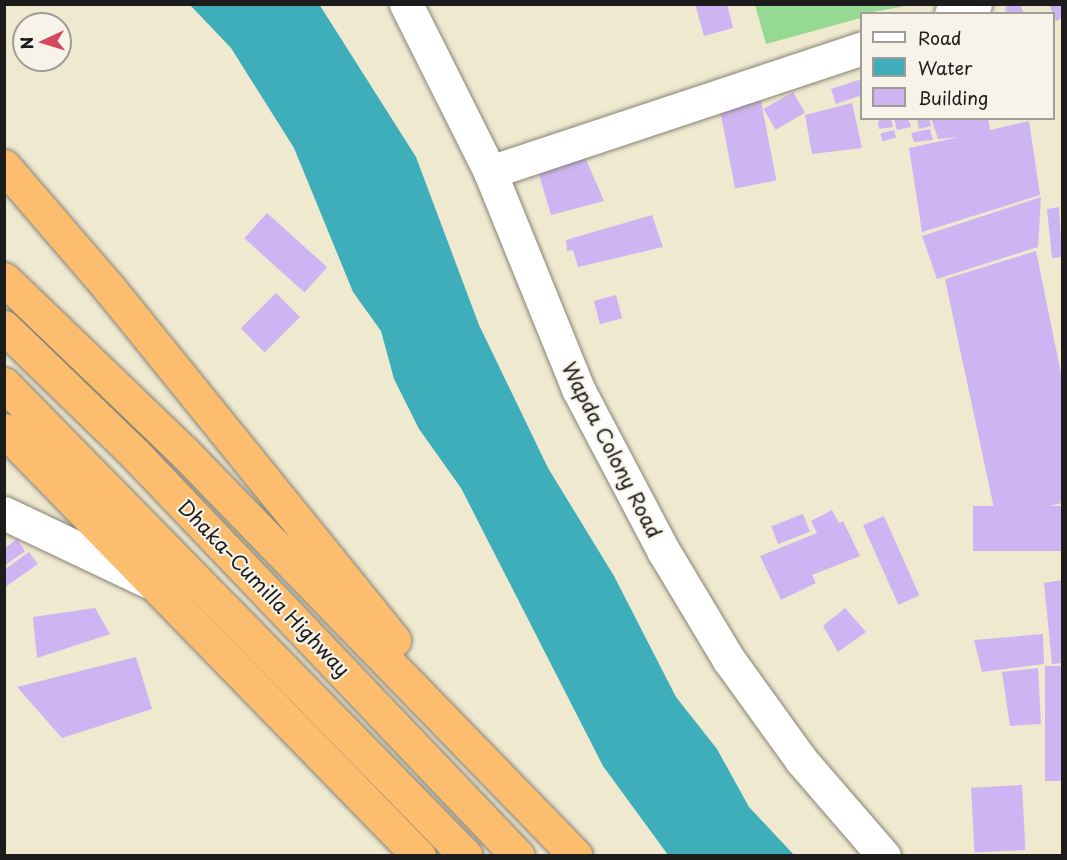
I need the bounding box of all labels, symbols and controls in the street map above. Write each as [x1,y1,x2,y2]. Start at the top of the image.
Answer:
north arrow [12,12,72,72]
legend [860,12,1055,120]
text: Road [918,24,962,51]
text: N [14,36,38,50]
text: Water [918,54,972,81]
text: Building [918,84,988,111]
street label: Wapda Colony Road [557,358,667,542]
street label: Dhaka–Cumilla Highway [172,494,356,682]

